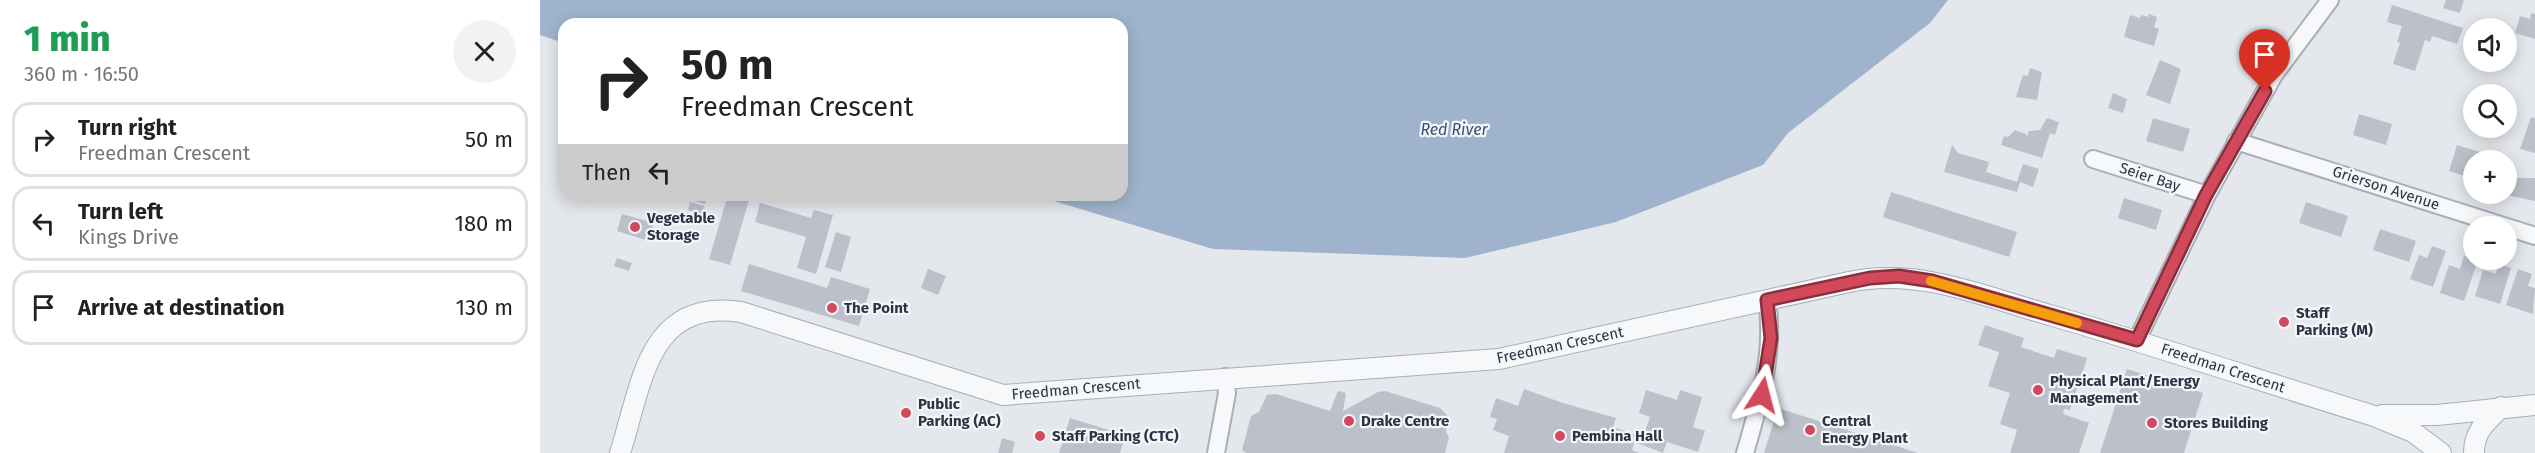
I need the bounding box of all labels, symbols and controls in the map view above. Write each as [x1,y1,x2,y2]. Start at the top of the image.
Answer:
text: 1 min [24,17,110,61]
map controls [2463,18,2517,270]
button: sound [2463,18,2517,72]
button: close [453,20,516,83]
pin [2239,29,2290,91]
icon: arrive [2248,38,2281,71]
text: 50 m [681,40,774,90]
icon: right [582,42,660,120]
text: 360 m · 16:50 [24,62,139,86]
button: search [2463,84,2517,138]
text: Freedman Crescent [681,91,914,123]
text: Turn right [78,114,177,141]
water label: Red River [1420,120,1489,139]
icon: right [27,123,60,156]
text: 50 m [465,126,513,153]
text: Freedman Crescent [78,141,250,165]
button: + [2463,150,2517,204]
icon: left [643,156,676,189]
text: Then [582,159,631,186]
street label: Seier Bay [2117,159,2183,195]
street label: Grierson Avenue [2330,162,2442,214]
text: Turn left [78,198,163,225]
icon: left [27,207,60,240]
place label: Vegetable Storage [646,209,715,244]
text: 180 m [454,210,513,237]
button: − [2463,216,2517,270]
marker: Vegetable Storage [628,220,642,234]
text: Kings Drive [78,225,179,249]
icon: arrive [27,291,60,324]
text: Arrive at destination [78,294,285,321]
text: 130 m [456,294,513,321]
place label: The Point [844,299,909,317]
marker: The Point [825,301,839,315]
place label: Staff Parking (M) [2296,304,2373,339]
marker: Staff Parking (M) [2277,315,2291,329]
street label: Freedman Crescent [1495,323,1626,367]
street label: Freedman Crescent [2159,339,2288,397]
position arrow [1730,363,1794,427]
place label: Physical Plant/Energy Management [2050,372,2200,407]
street label: Freedman Crescent [1011,374,1142,404]
marker: Physical Plant/Energy Management [2031,383,2045,397]
place label: Public Parking (AC) [918,395,1001,430]
marker: Public Parking (AC) [899,406,913,420]
place label: Drake Centre [1361,412,1449,430]
place label: Central Energy Plant [1822,412,1908,447]
marker: Drake Centre [1342,414,1356,428]
place label: Stores Building [2164,414,2269,432]
marker: Stores Building [2145,416,2159,430]
marker: Central Energy Plant [1803,423,1817,437]
place label: Staff Parking (CTC) [1052,427,1179,445]
place label: Pembina Hall [1572,427,1663,445]
marker: Staff Parking (CTC) [1033,429,1047,443]
marker: Pembina Hall [1553,429,1567,443]

